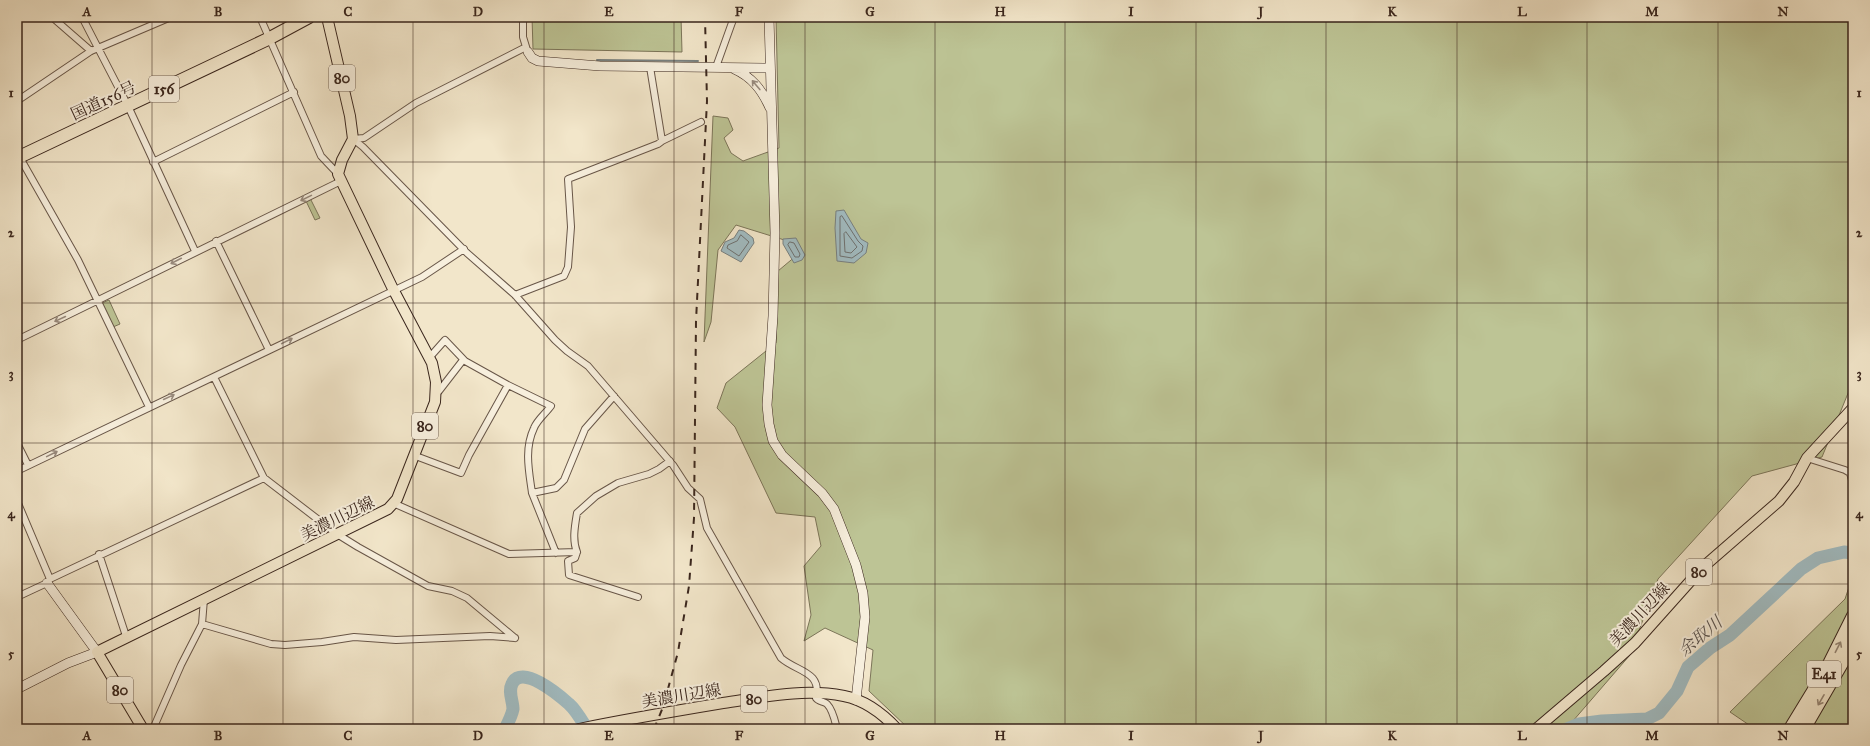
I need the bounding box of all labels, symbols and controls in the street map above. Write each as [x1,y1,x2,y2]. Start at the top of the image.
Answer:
text: A [82,4,92,20]
text: B [214,4,223,20]
text: C [344,4,353,20]
text: D [473,4,483,20]
text: E [604,4,614,20]
text: F [735,4,744,20]
text: G [865,4,875,20]
text: H [994,4,1006,20]
text: I [1128,4,1134,20]
text: J [1256,4,1264,20]
text: K [1387,4,1397,20]
text: L [1517,4,1527,20]
text: M [1645,4,1659,20]
text: N [1777,4,1789,20]
road number: 80 [329,65,355,91]
road number: 156 [149,76,179,102]
street label: 国道156号 [68,77,139,124]
one-way arrow [752,79,761,90]
text: 1 [8,85,14,101]
text: 1 [1856,85,1862,101]
one-way arrow [300,195,312,202]
text: 2 [8,225,15,241]
text: 2 [1856,225,1863,241]
one-way arrow [170,258,182,265]
one-way arrow [54,316,66,323]
one-way arrow [280,337,292,344]
text: 3 [8,366,14,382]
text: 3 [1856,366,1862,382]
one-way arrow [163,393,175,400]
road number: 80 [412,413,438,439]
one-way arrow [46,450,58,457]
street label: 美濃川辺線 [297,492,377,545]
text: 4 [7,506,15,522]
text: 4 [1855,506,1863,522]
road number: 80 [1686,559,1712,585]
street label: 美濃川辺線 [1605,579,1674,650]
water label: 余取川 [1674,611,1728,661]
one-way arrow [1834,641,1842,653]
text: 5 [8,646,15,662]
text: 5 [1856,646,1863,662]
road number: E41 [1807,661,1841,687]
road number: 80 [107,677,133,703]
street label: 美濃川辺線 [640,680,722,711]
road number: 80 [741,686,767,712]
one-way arrow [1817,694,1825,706]
text: A [82,728,92,744]
text: B [214,728,223,744]
text: C [344,728,353,744]
text: D [473,728,483,744]
text: E [604,728,614,744]
text: F [735,728,744,744]
text: G [865,728,875,744]
text: H [994,728,1006,744]
text: I [1128,728,1134,744]
text: J [1256,728,1264,744]
text: K [1387,728,1397,744]
text: L [1517,728,1527,744]
text: M [1645,728,1659,744]
text: N [1777,728,1789,744]

